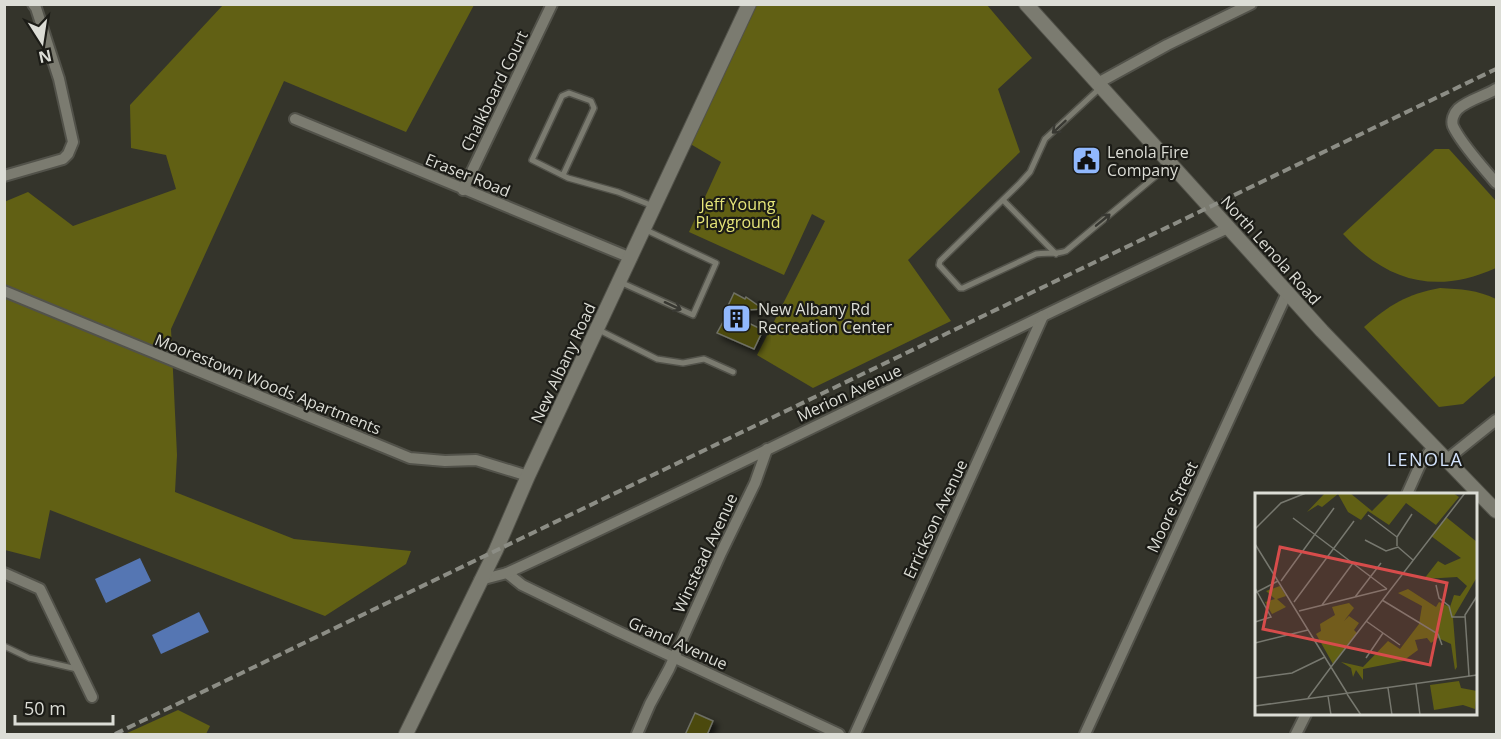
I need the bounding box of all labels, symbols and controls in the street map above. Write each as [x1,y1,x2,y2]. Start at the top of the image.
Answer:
north arrow [12,12,72,72]
street label: Chalkboard Court [455,27,533,155]
text: N [36,45,54,69]
one-way arrow [1051,119,1066,134]
place label: Lenola Fire Company [1107,141,1189,181]
public building icon: Lenola Fire Company [1070,145,1102,177]
street label: Eraser Road [422,148,514,202]
street label: North Lenola Road [1216,191,1326,309]
park label: Jeff Young Playground [696,193,780,233]
one-way arrow [1095,213,1110,227]
place label: New Albany Rd Recreation Center [758,298,893,338]
street label: New Albany Road [525,299,601,427]
one-way arrow [664,301,682,313]
building icon: New Albany Rd Recreation Center [721,302,753,334]
street label: Moorestown Woods Apartments [152,328,384,440]
street label: Merion Avenue [793,359,905,427]
district label: LENOLA [1387,447,1463,471]
street label: Errickson Avenue [898,456,972,582]
street label: Moore Street [1141,458,1203,556]
street label: Winstead Avenue [668,490,742,616]
inset map [1255,493,1477,715]
street label: Grand Avenue [625,611,731,675]
scale bar [15,688,112,726]
text: 50 m [24,696,66,720]

